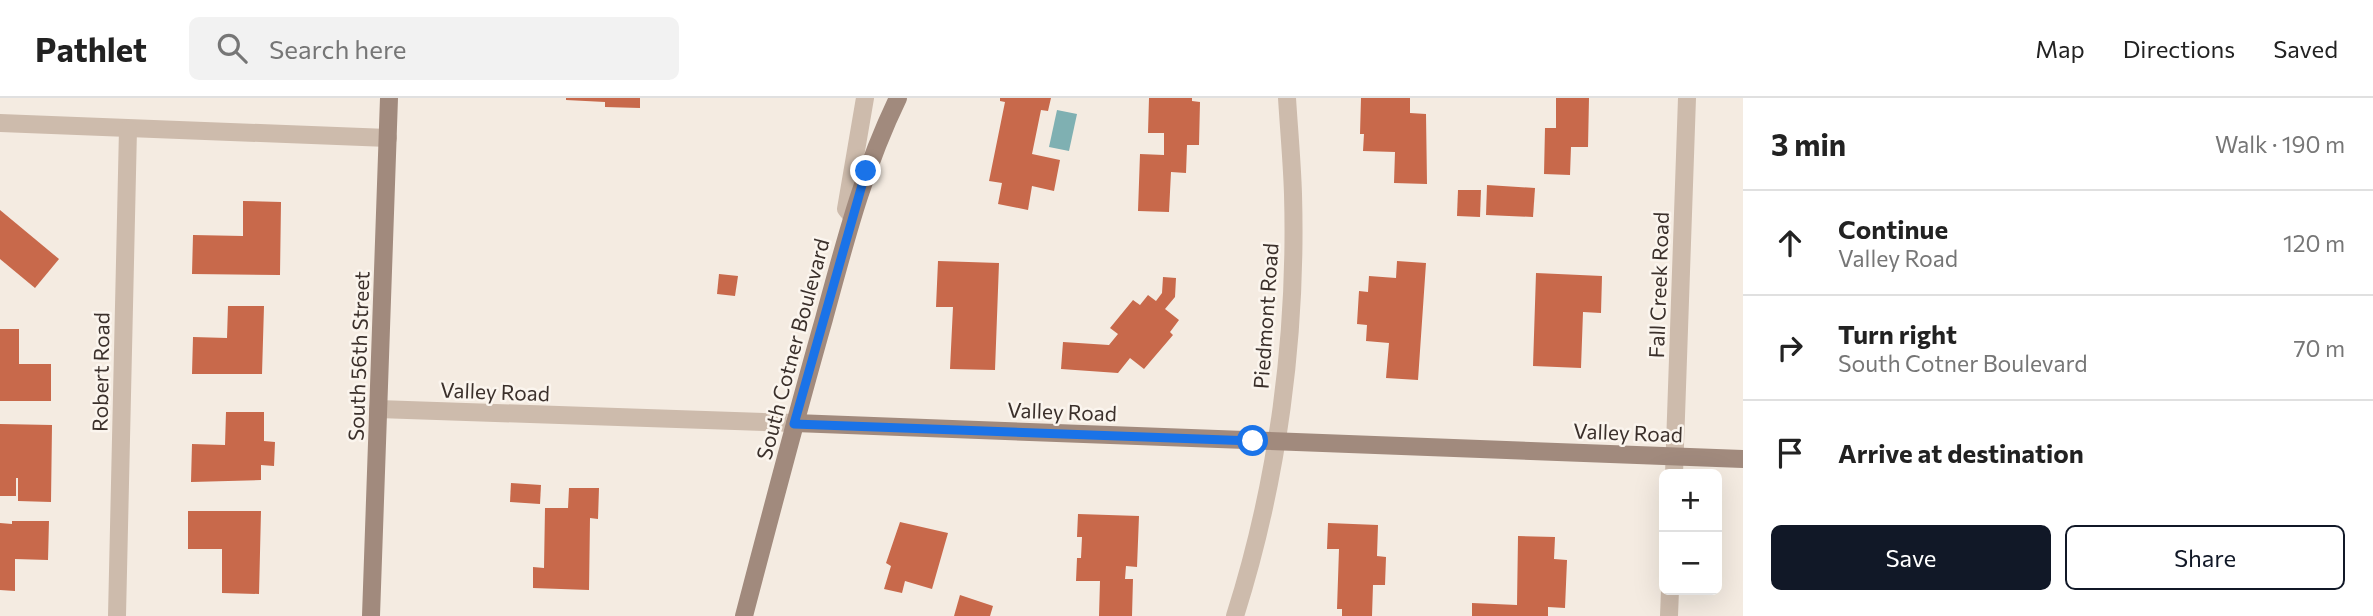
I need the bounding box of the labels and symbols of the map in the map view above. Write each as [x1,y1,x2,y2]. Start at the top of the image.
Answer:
route end [850,155,881,186]
street label: Fall Creek Road [1643,211,1673,359]
street label: South Cotner Boulevard [750,236,834,462]
street label: Piedmont Road [1247,242,1283,390]
street label: South 56th Street [343,271,373,441]
street label: Robert Road [86,312,114,432]
street label: Valley Road [440,377,550,405]
street label: Valley Road [1007,397,1117,425]
street label: Valley Road [1573,418,1683,446]
route start [1237,425,1268,456]

